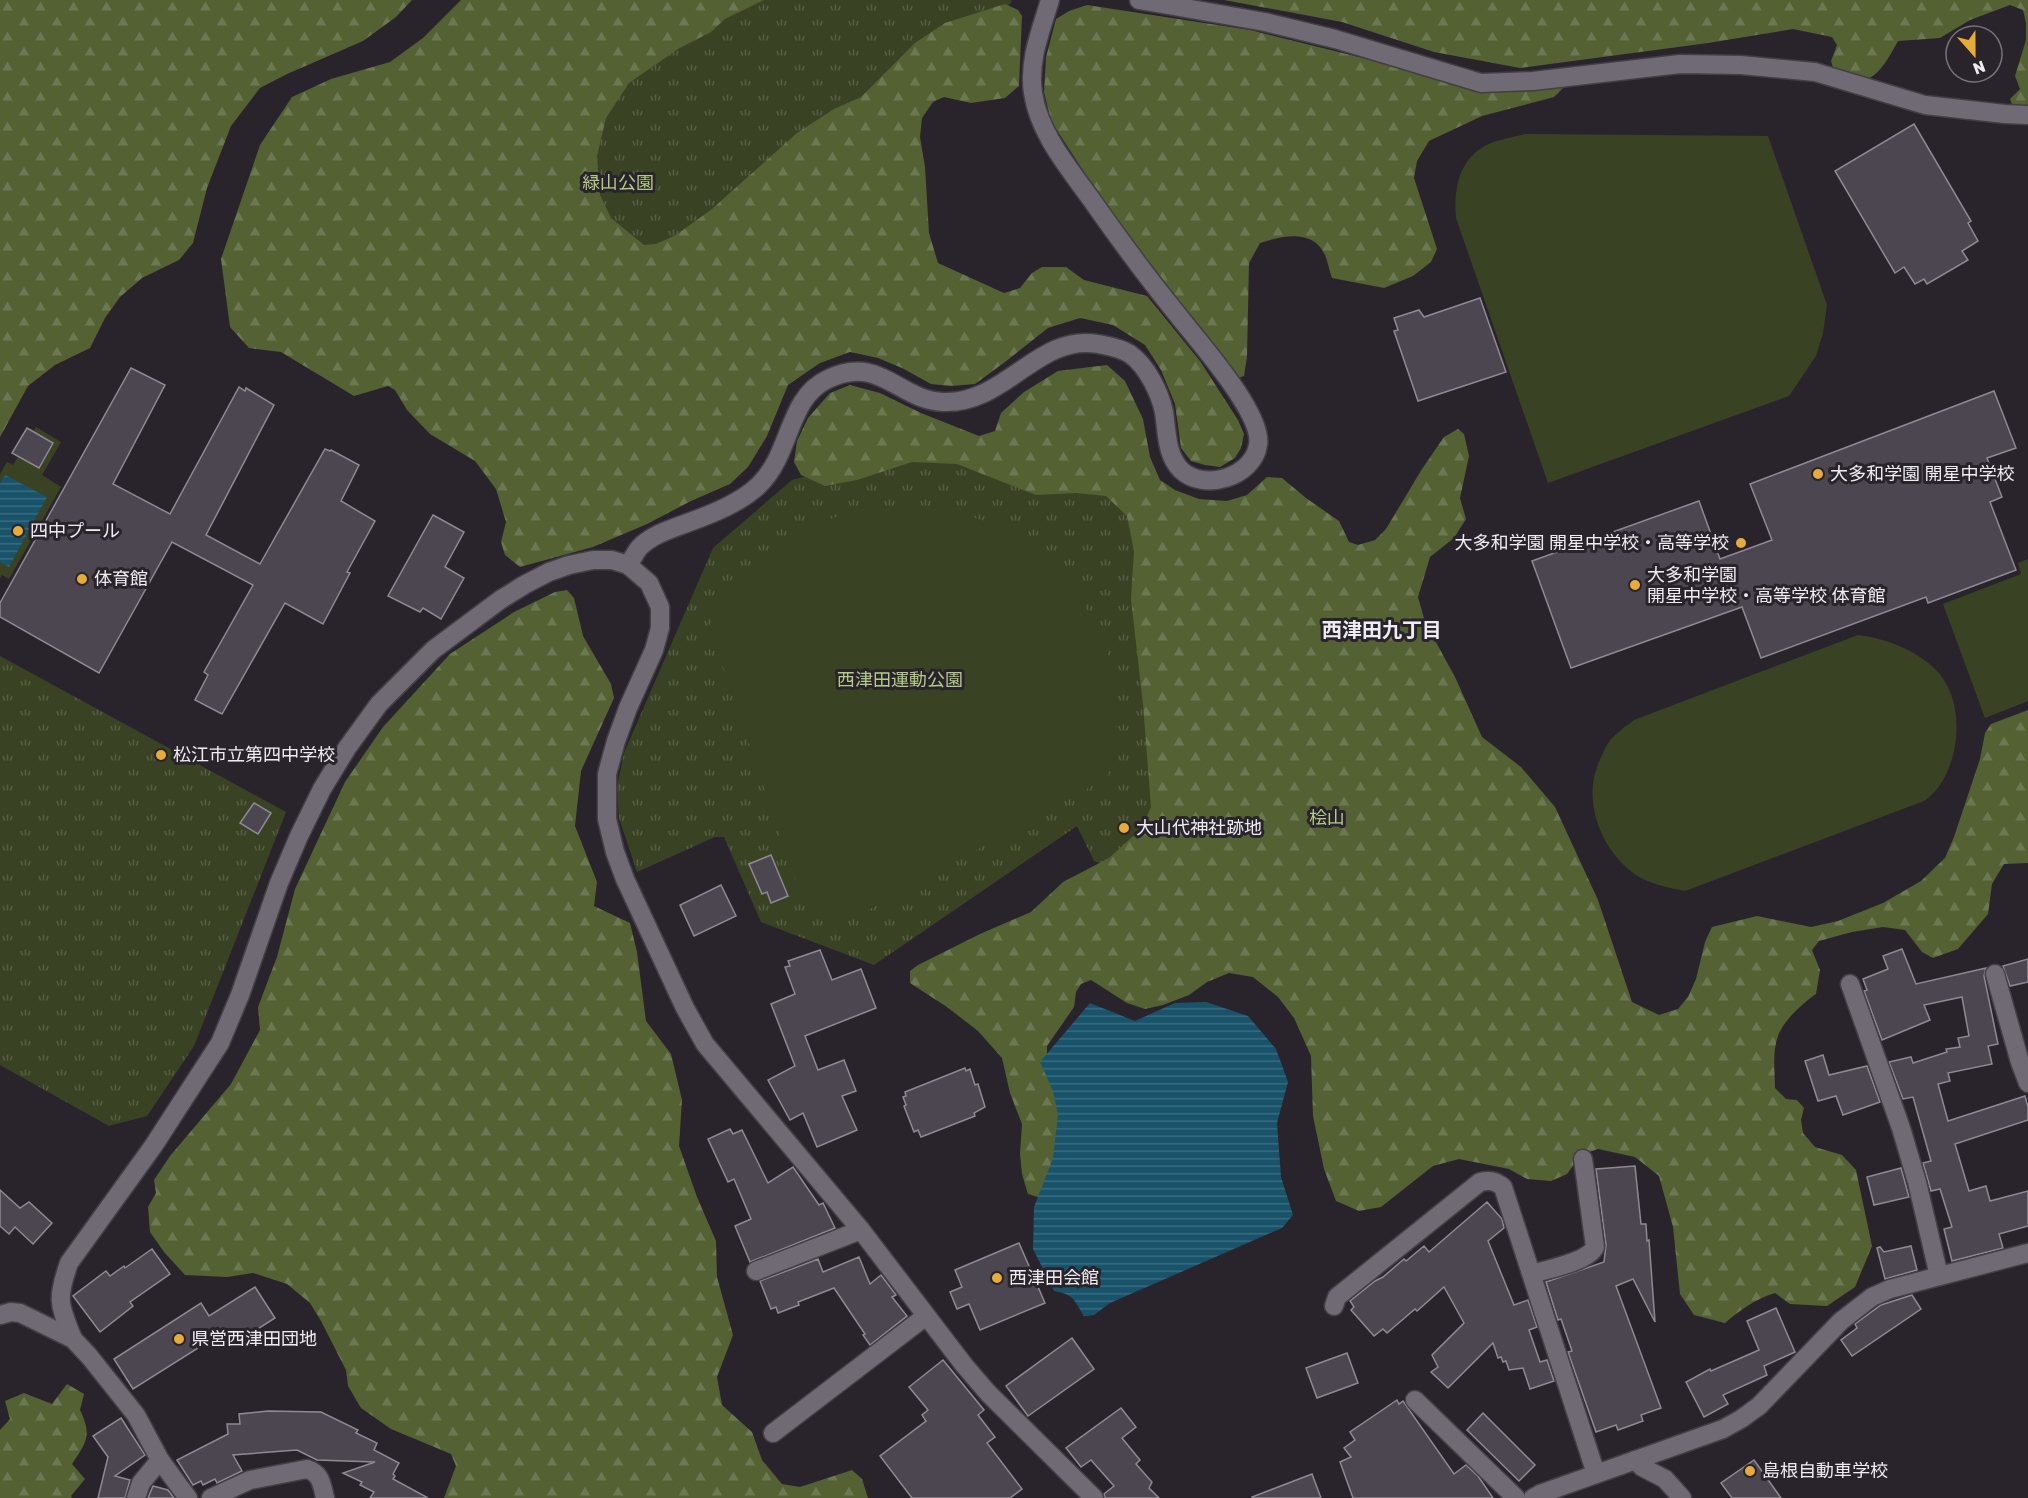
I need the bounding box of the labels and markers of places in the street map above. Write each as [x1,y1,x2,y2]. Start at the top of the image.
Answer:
place label: 大多和学園 開星中学校 [1830,463,2014,485]
marker: 大多和学園 開星中学校 [1811,467,1825,481]
place label: 四中プール [30,520,120,542]
marker: 四中プール [11,524,25,538]
place label: 大多和学園 開星中学校・高等学校 [1455,532,1729,554]
marker: 大多和学園 開星中学校・高等学校 [1734,536,1748,550]
place label: 大多和学園 開星中学校・高等学校 体育館 [1647,564,1885,607]
place label: 体育館 [94,568,148,590]
marker: 体育館 [75,572,89,586]
marker: 大多和学園 開星中学校・高等学校 体育館 [1628,578,1642,592]
place label: 松江市立第四中学校 [173,744,335,766]
marker: 松江市立第四中学校 [154,748,168,762]
place label: 大山代神社跡地 [1136,817,1262,839]
marker: 大山代神社跡地 [1117,821,1131,835]
place label: 西津田会館 [1009,1267,1099,1289]
marker: 西津田会館 [990,1271,1004,1285]
place label: 県営西津田団地 [191,1328,317,1350]
marker: 県営西津田団地 [172,1332,186,1346]
place label: 島根自動車学校 [1762,1460,1888,1482]
marker: 島根自動車学校 [1743,1464,1757,1478]

